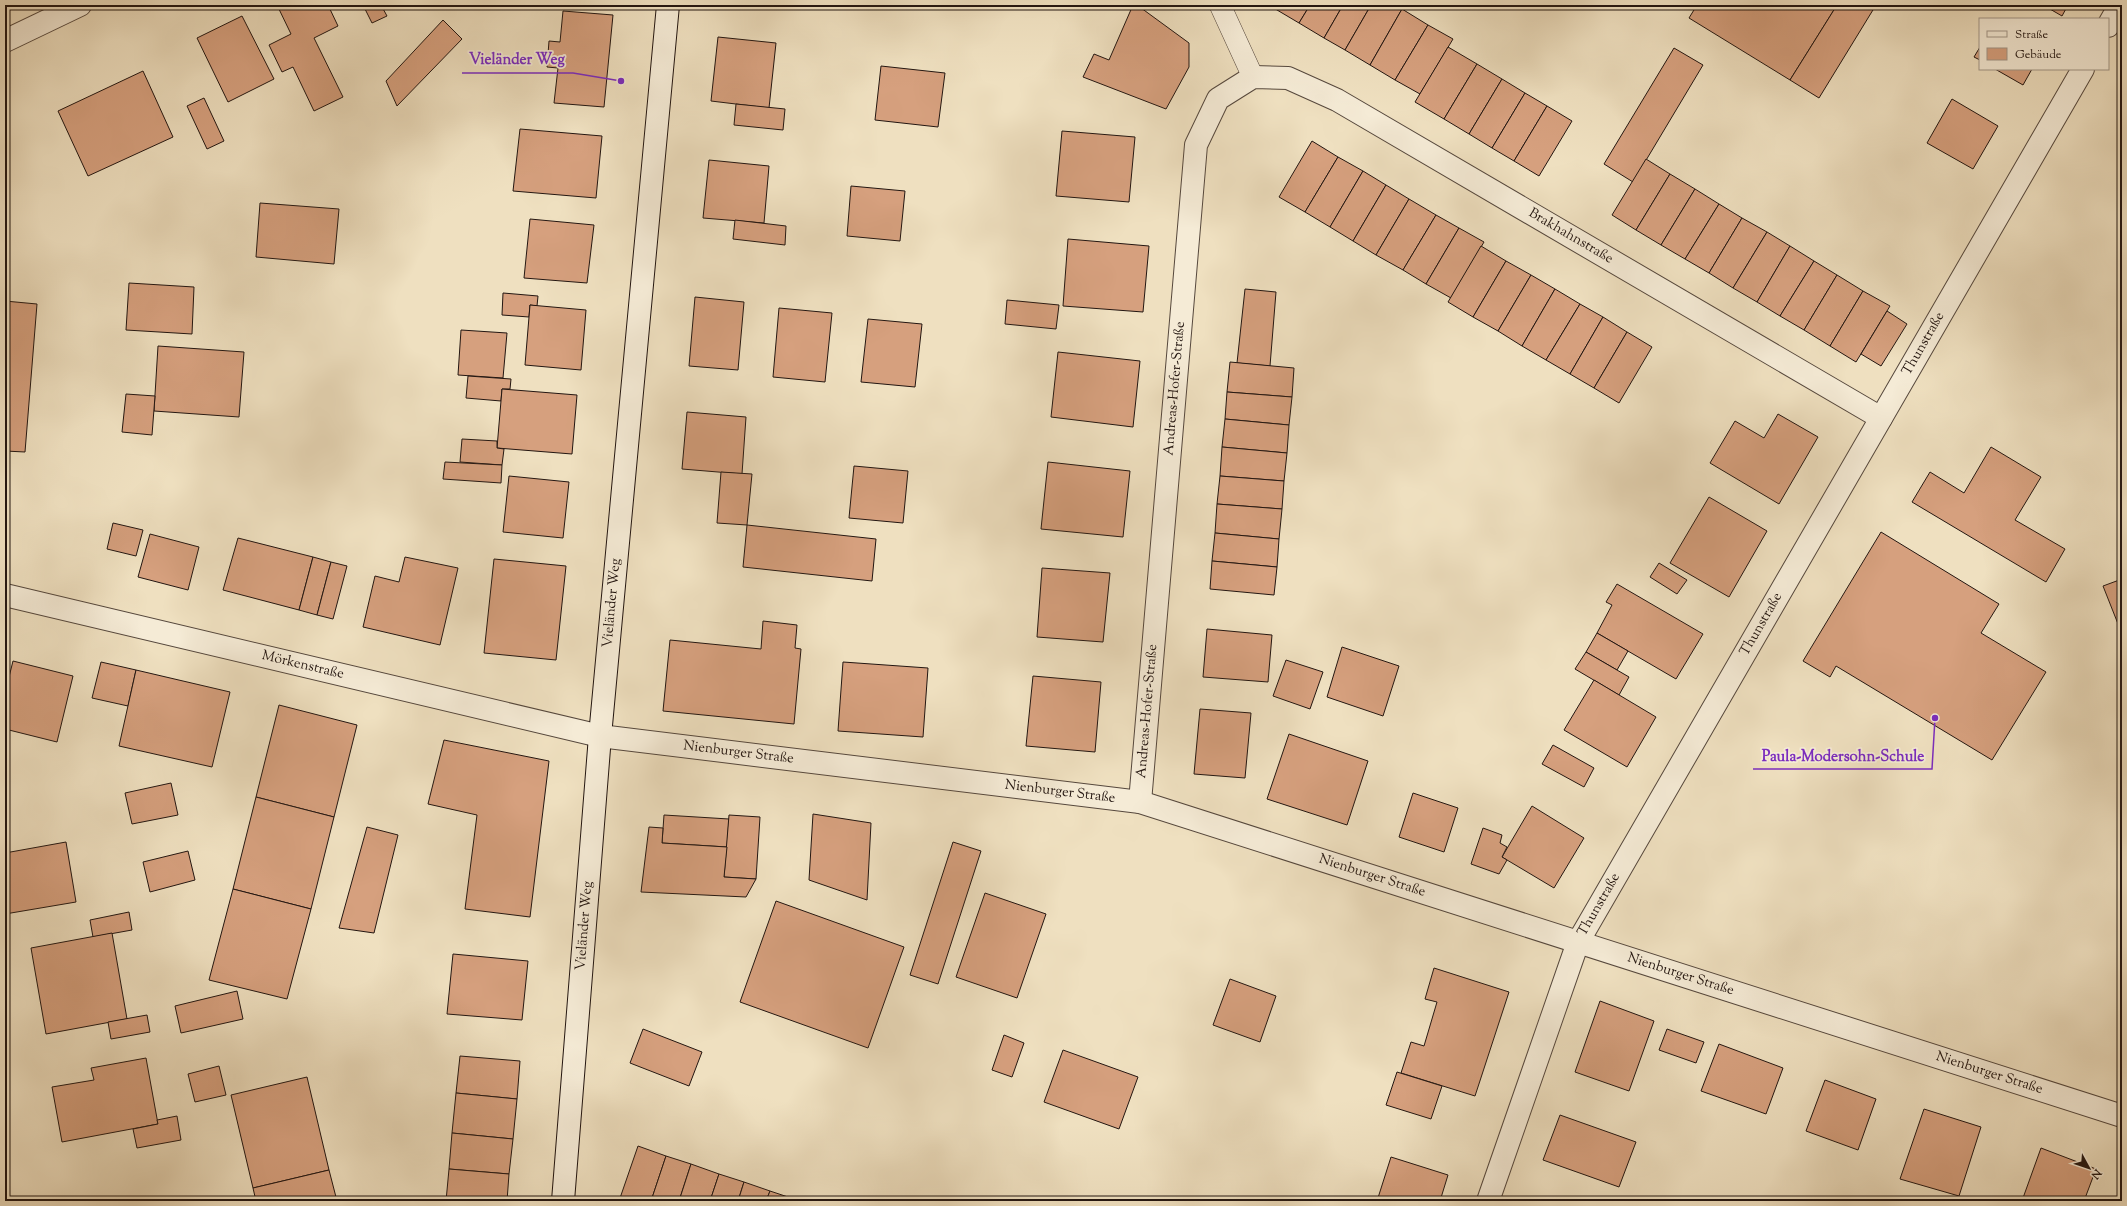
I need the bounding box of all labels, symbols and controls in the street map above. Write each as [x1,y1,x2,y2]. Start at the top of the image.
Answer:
legend [1979,18,2109,70]
text: Straße [2015,26,2049,44]
callout: Vieländer Weg [462,46,573,73]
text: Gebäude [2015,46,2062,64]
text: Vieländer Weg [469,50,566,71]
street label: Brakhahnstraße [1524,204,1617,269]
street label: Thunstraße [1898,309,1950,379]
street label: Andreas-Hofer-Straße [1160,321,1191,456]
street label: Vieländer Weg [598,557,626,649]
street label: Thunstraße [1735,589,1788,660]
street label: Andreas-Hofer-Straße [1132,643,1163,779]
street label: Mörkenstraße [260,646,346,685]
street label: Nienburger Straße [682,736,795,770]
callout: Paula-Modersohn-Schule [1753,742,1932,769]
text: Paula-Modersohn-Schule [1762,747,1924,768]
street label: Nienburger Straße [1004,776,1116,809]
street label: Nienburger Straße [1316,850,1428,903]
street label: Thunstraße [1573,870,1626,940]
street label: Vieländer Weg [571,880,598,971]
street label: Nienburger Straße [1625,948,1736,1001]
street label: Nienburger Straße [1933,1047,2045,1100]
north arrow [2069,1148,2109,1188]
text: N [2087,1165,2105,1182]

